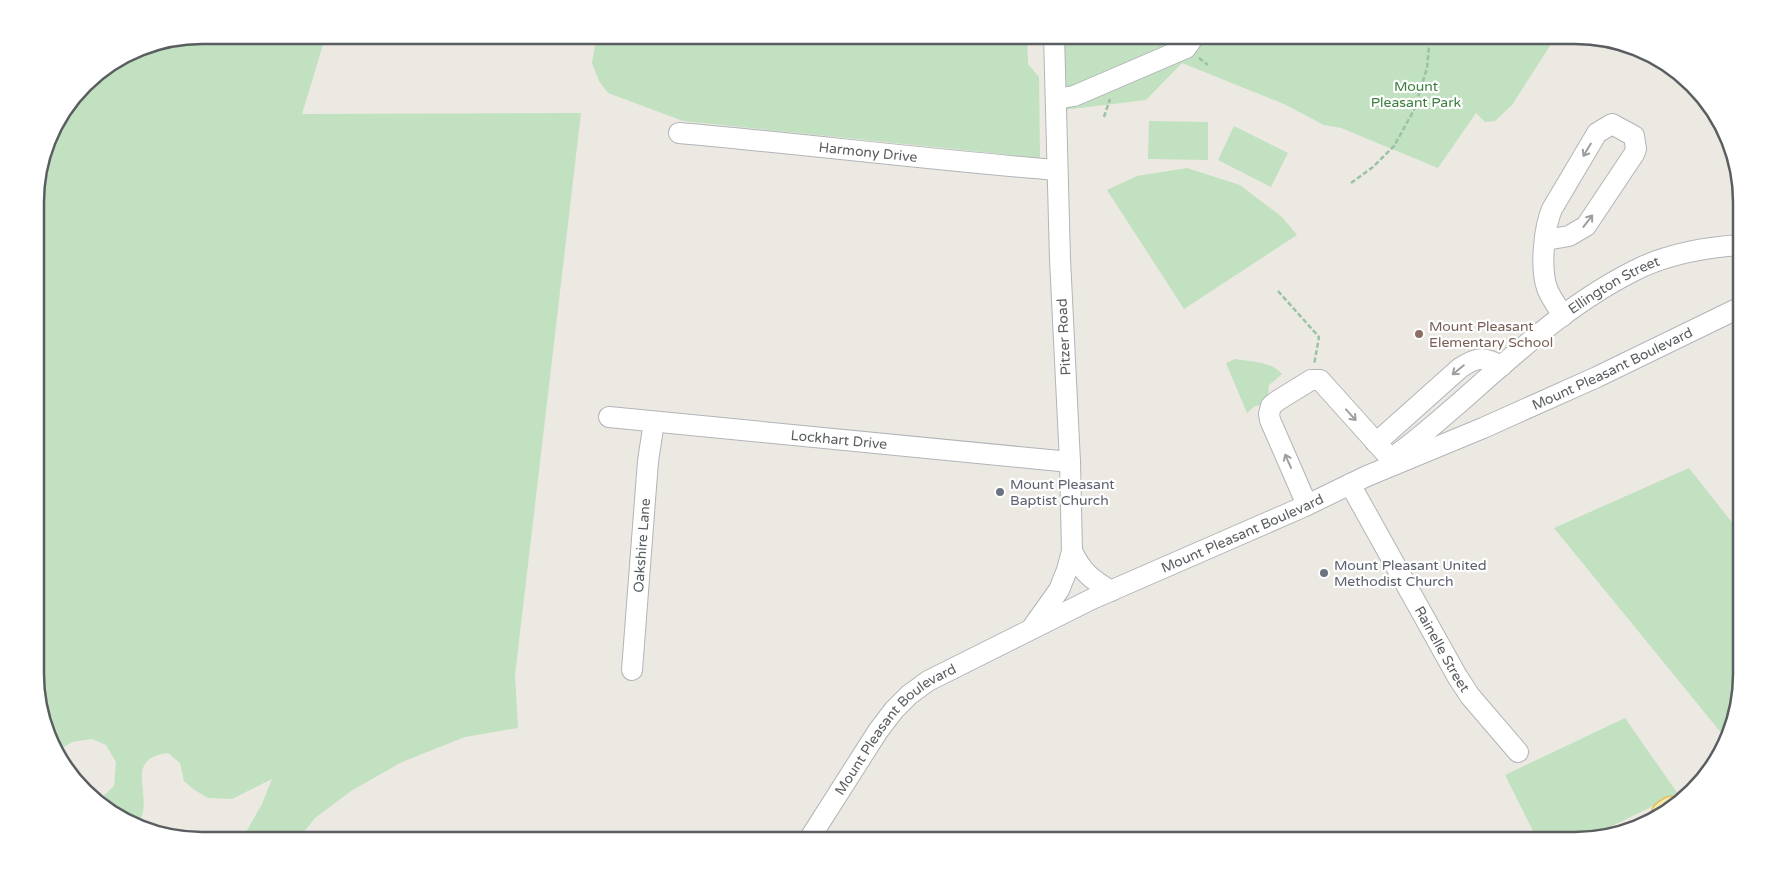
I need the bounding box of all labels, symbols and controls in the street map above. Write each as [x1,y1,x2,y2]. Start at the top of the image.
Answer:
park label: Mount Pleasant Park [1371,78,1462,111]
street label: Harmony Drive [818,138,918,165]
one-way arrow [1581,142,1591,156]
one-way arrow [1583,215,1594,228]
street label: Ellington Street [1565,252,1662,317]
street label: Pitzer Road [1053,298,1075,376]
place label: Mount Pleasant Elementary School [1429,318,1553,351]
street label: Mount Pleasant Boulevard [1529,323,1695,414]
marker: Mount Pleasant Elementary School [1413,328,1425,340]
one-way arrow [1452,364,1465,375]
one-way arrow [1346,409,1357,422]
street label: Lockhart Drive [790,426,888,453]
one-way arrow [1282,454,1292,469]
place label: Mount Pleasant Baptist Church [1010,476,1115,509]
marker: Mount Pleasant Baptist Church [994,486,1006,498]
street label: Mount Pleasant Boulevard [1158,490,1326,576]
street label: Oakshire Lane [629,497,654,593]
place label: Mount Pleasant United Methodist Church [1334,557,1487,590]
marker: Mount Pleasant United Methodist Church [1318,567,1330,579]
street label: Rainelle Street [1411,603,1474,696]
street label: Mount Pleasant Boulevard [831,660,959,798]

